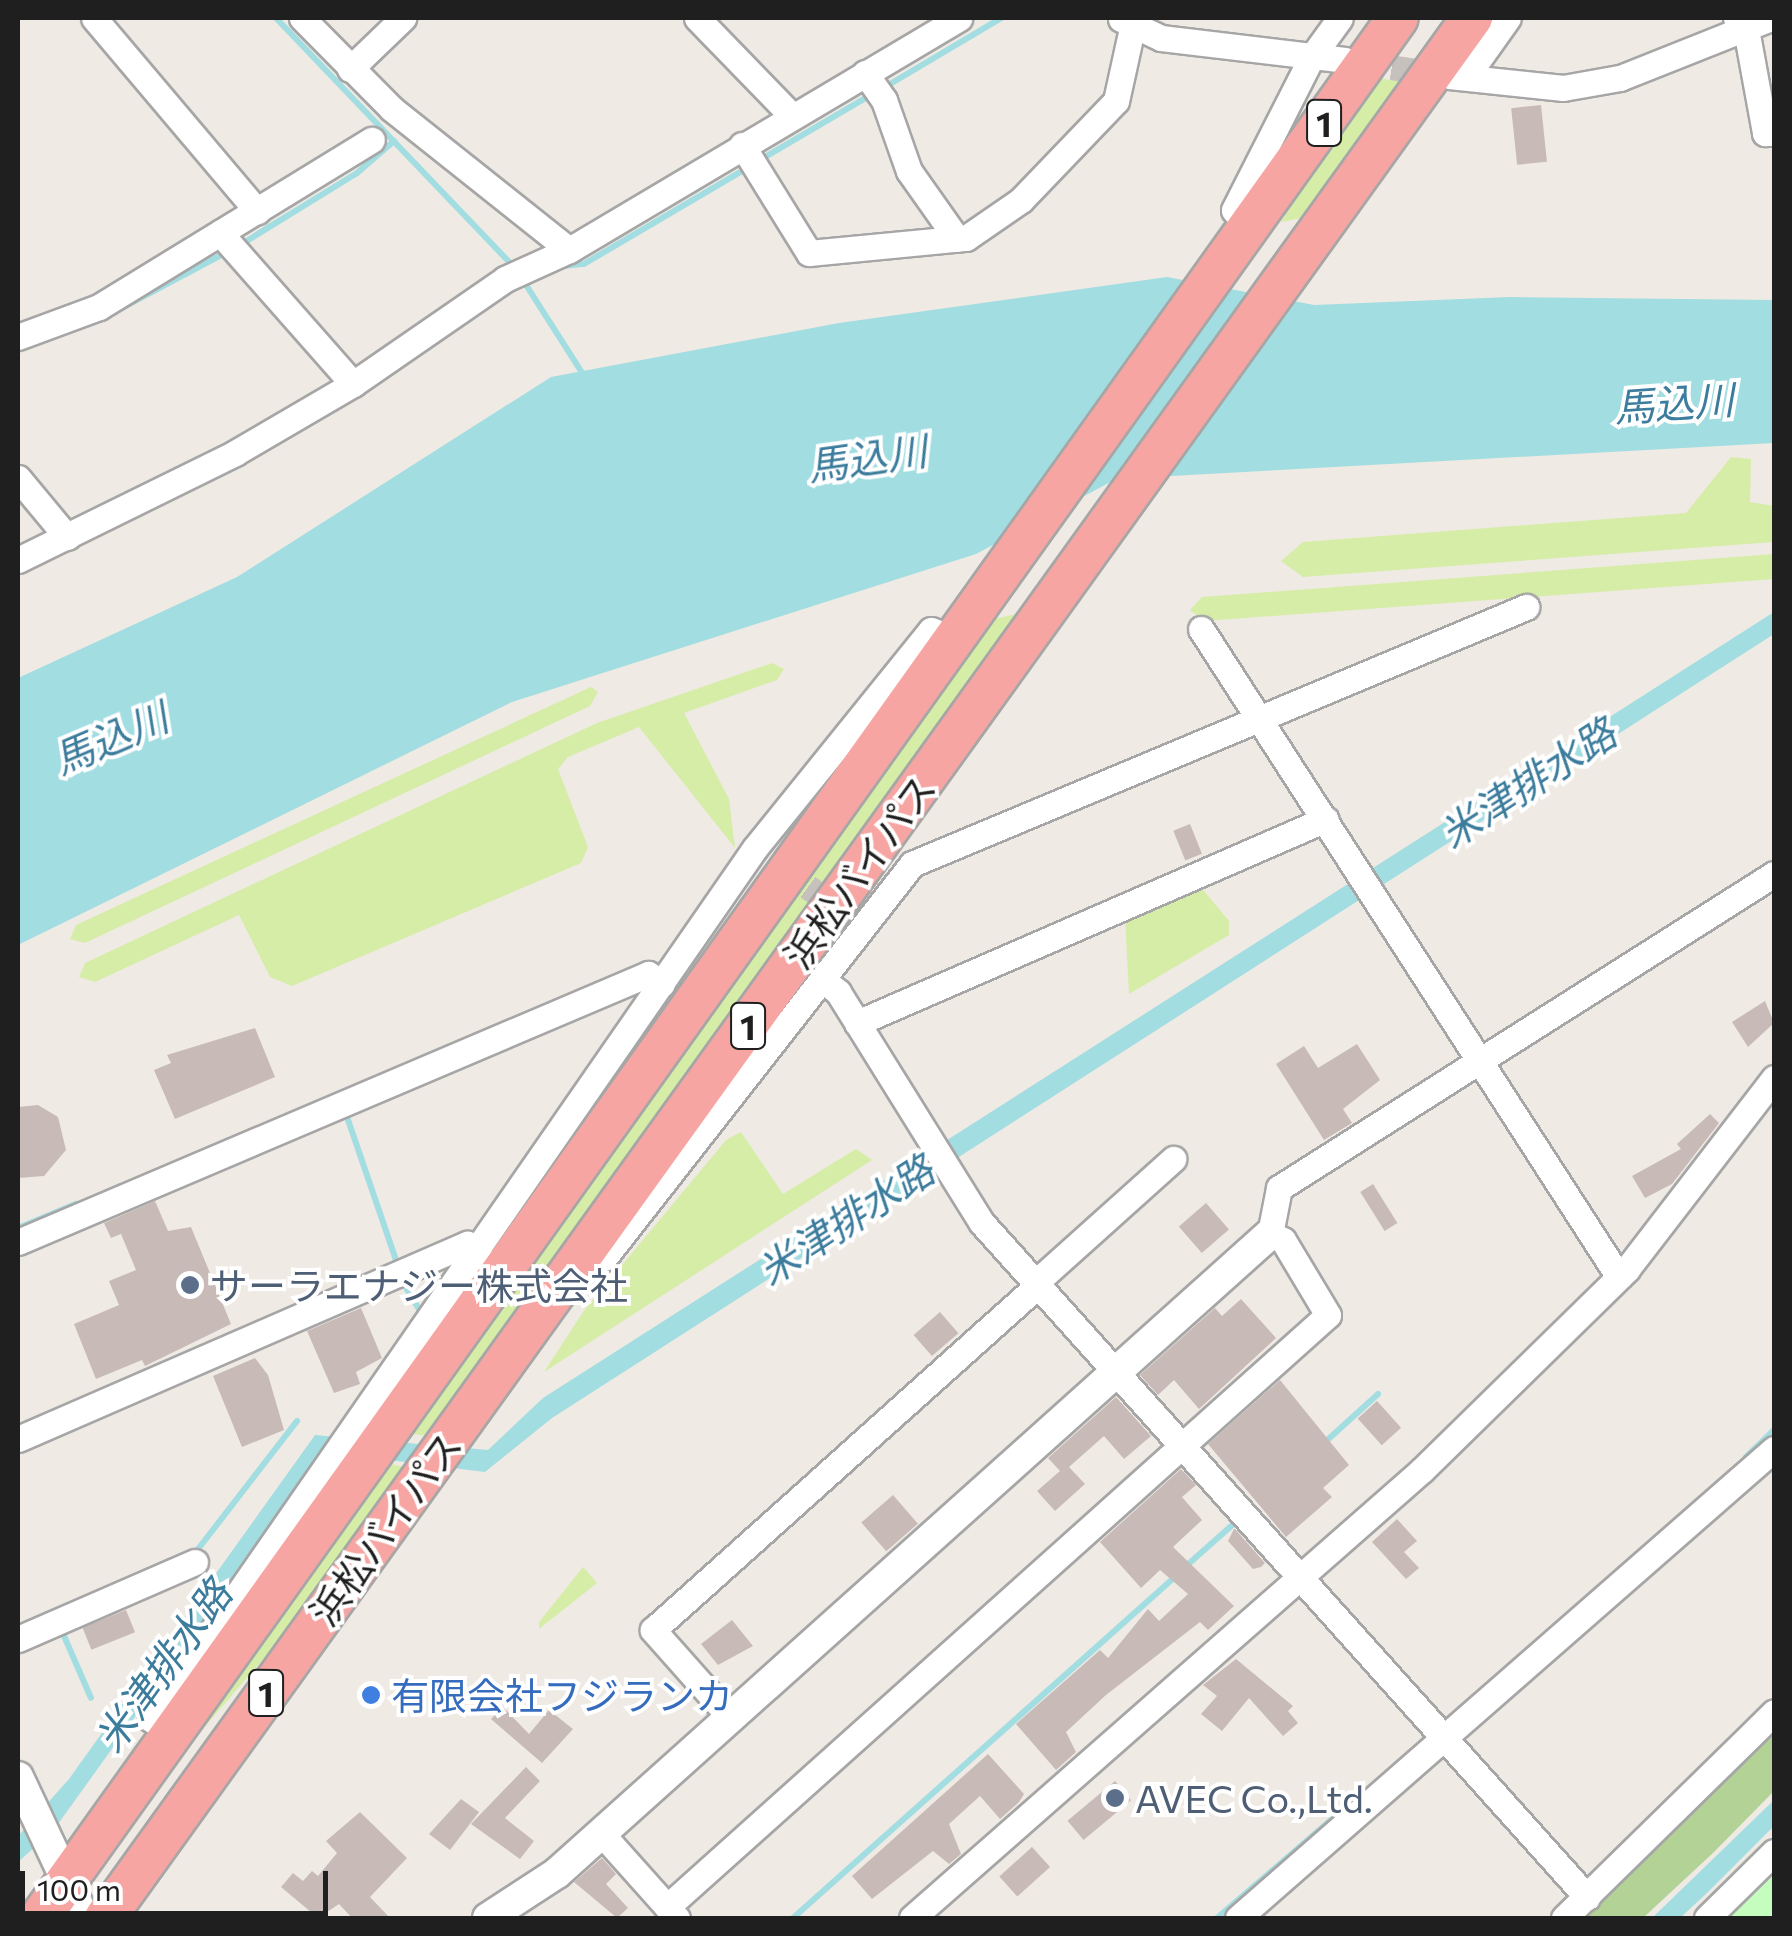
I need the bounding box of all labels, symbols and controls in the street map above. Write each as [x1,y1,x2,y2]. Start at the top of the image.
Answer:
road number: 1 [1304,93,1344,153]
water label: 馬込川 [1612,374,1736,430]
water label: 馬込川 [804,425,930,489]
water label: 馬込川 [45,691,175,783]
water label: 米津排水路 [1430,707,1624,857]
street label: 浜松バイパス [774,765,944,977]
road number: 1 [728,996,768,1056]
water label: 米津排水路 [748,1144,942,1294]
place label: サーラエナジー株式会社 [210,1262,628,1308]
marker: サーラエナジー株式会社 [179,1274,201,1296]
street label: 浜松バイパス [300,1422,470,1634]
water label: 米津排水路 [84,1570,240,1760]
road number: 1 [246,1663,286,1723]
place label: 有限会社フジランカ [391,1672,733,1718]
marker: 有限会社フジランカ [360,1684,382,1706]
place label: AVEC Co.,Ltd. [1135,1775,1373,1821]
marker: AVEC Co.,Ltd. [1104,1787,1126,1809]
scale bar [25,1851,332,1913]
text: 100 m [37,1870,121,1907]

